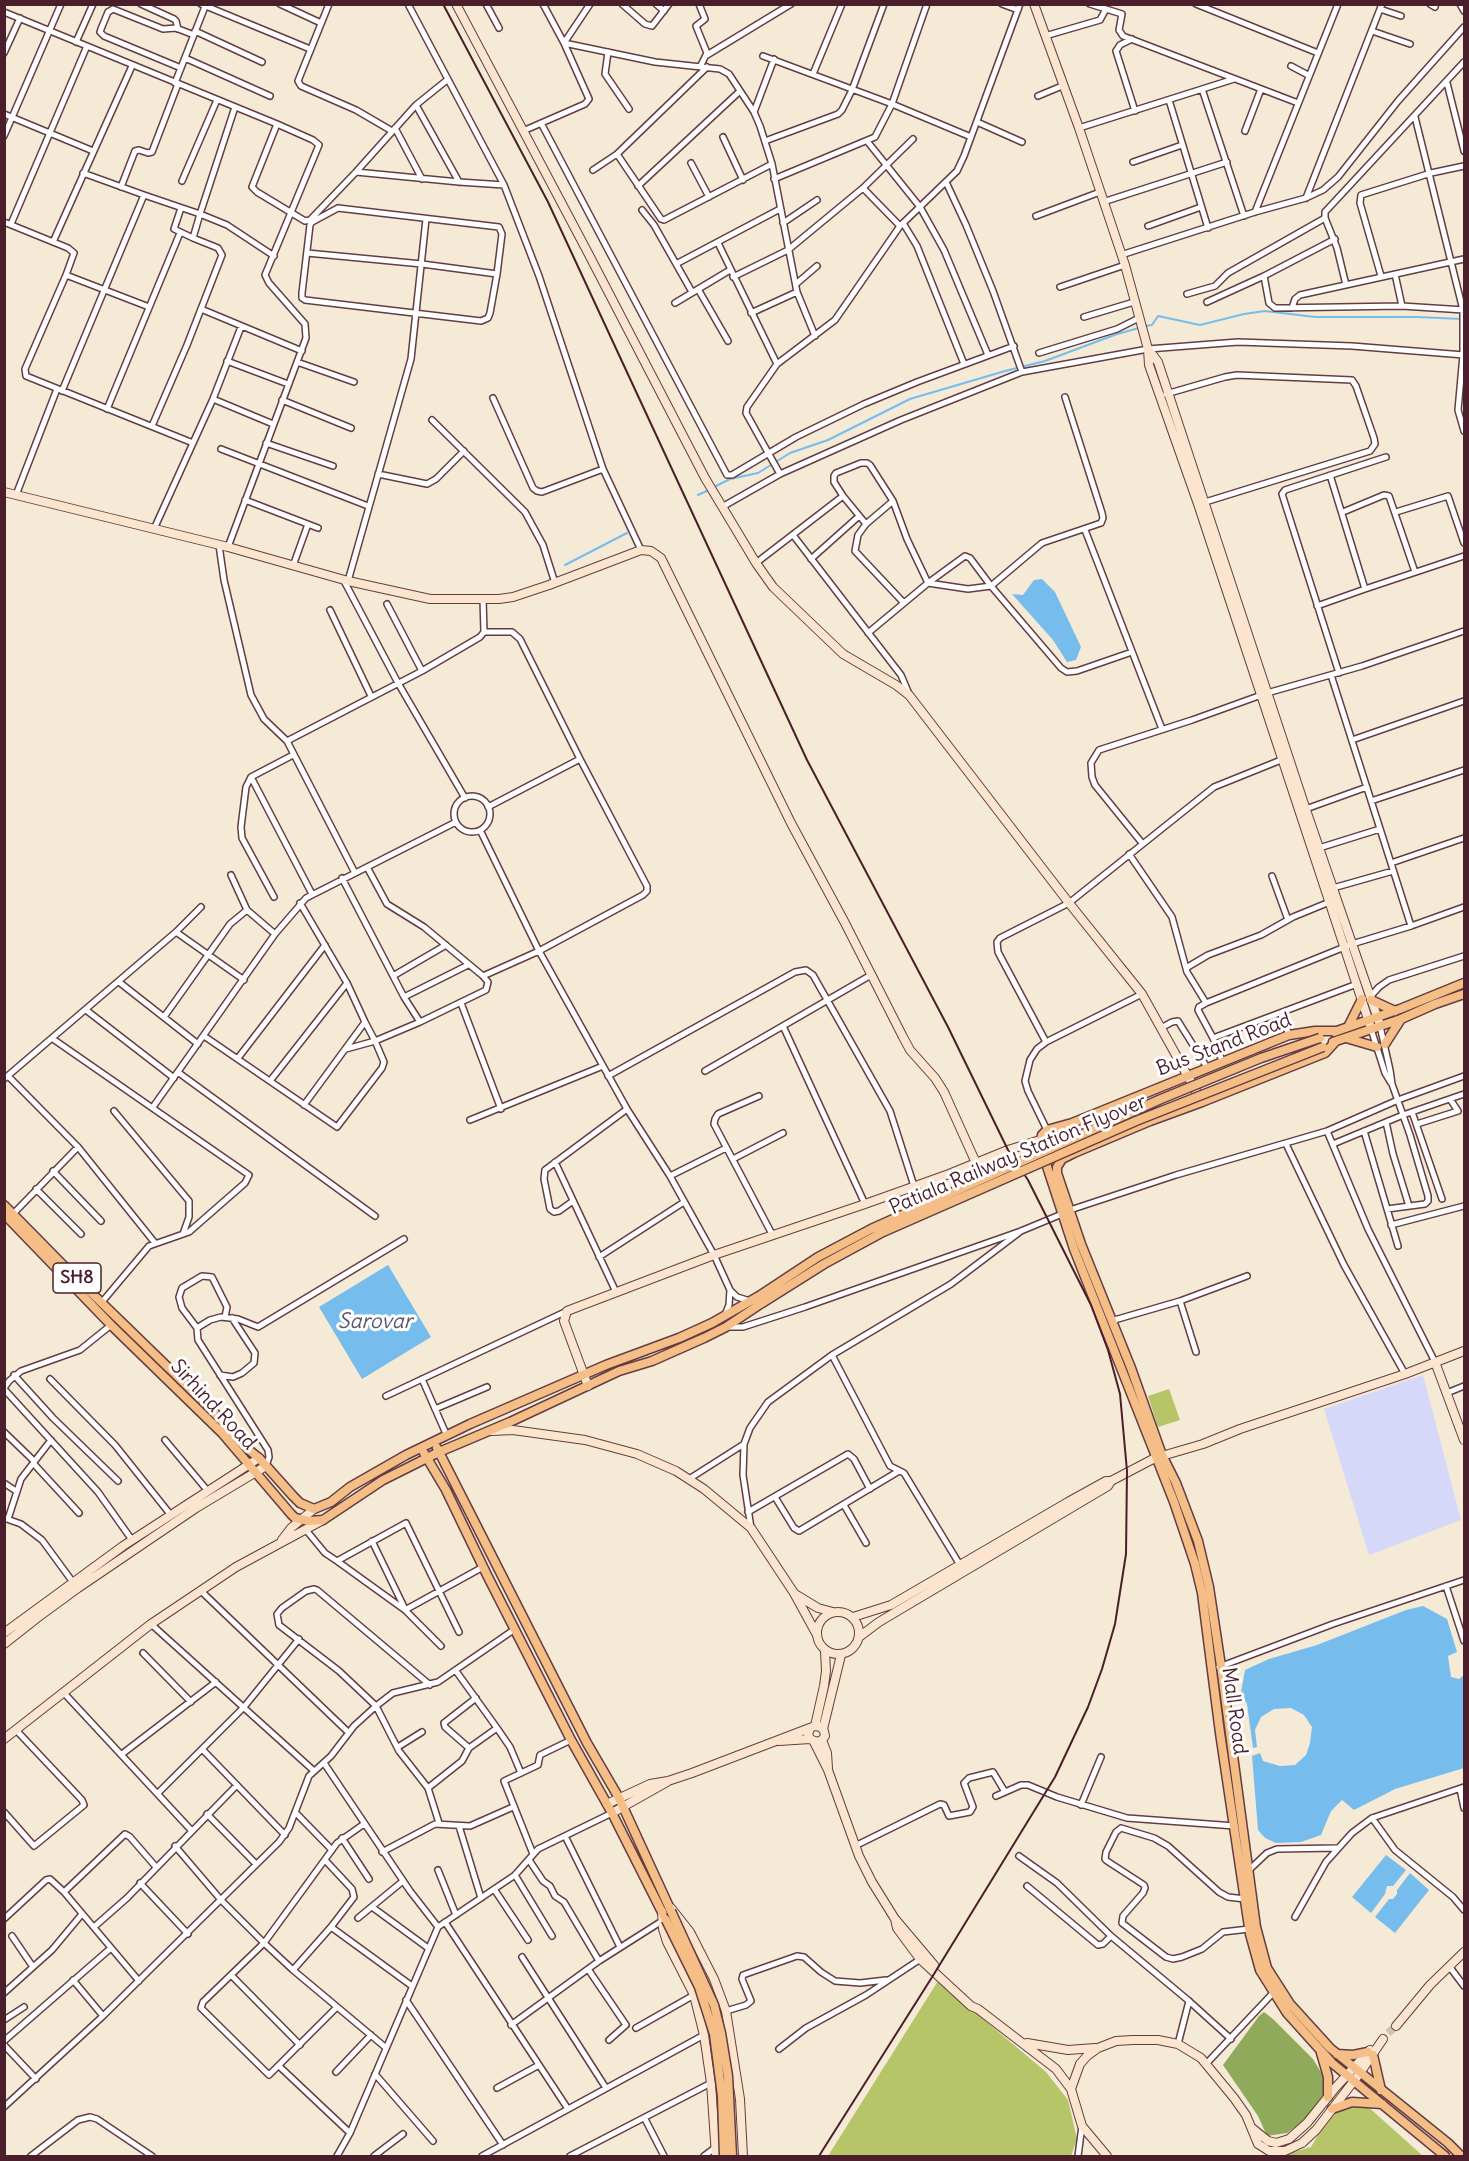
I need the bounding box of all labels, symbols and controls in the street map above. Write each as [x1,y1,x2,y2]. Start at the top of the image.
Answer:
street label: Bus Stand Road [1153,1008,1295,1082]
street label: Patiala Railway Station Flyover [886,1090,1150,1220]
road number: SH8 [53,1263,101,1293]
water label: Sarovar [338,1309,412,1335]
street label: Sirhind Road [165,1355,261,1455]
street label: Mall Road [1216,1666,1252,1756]

